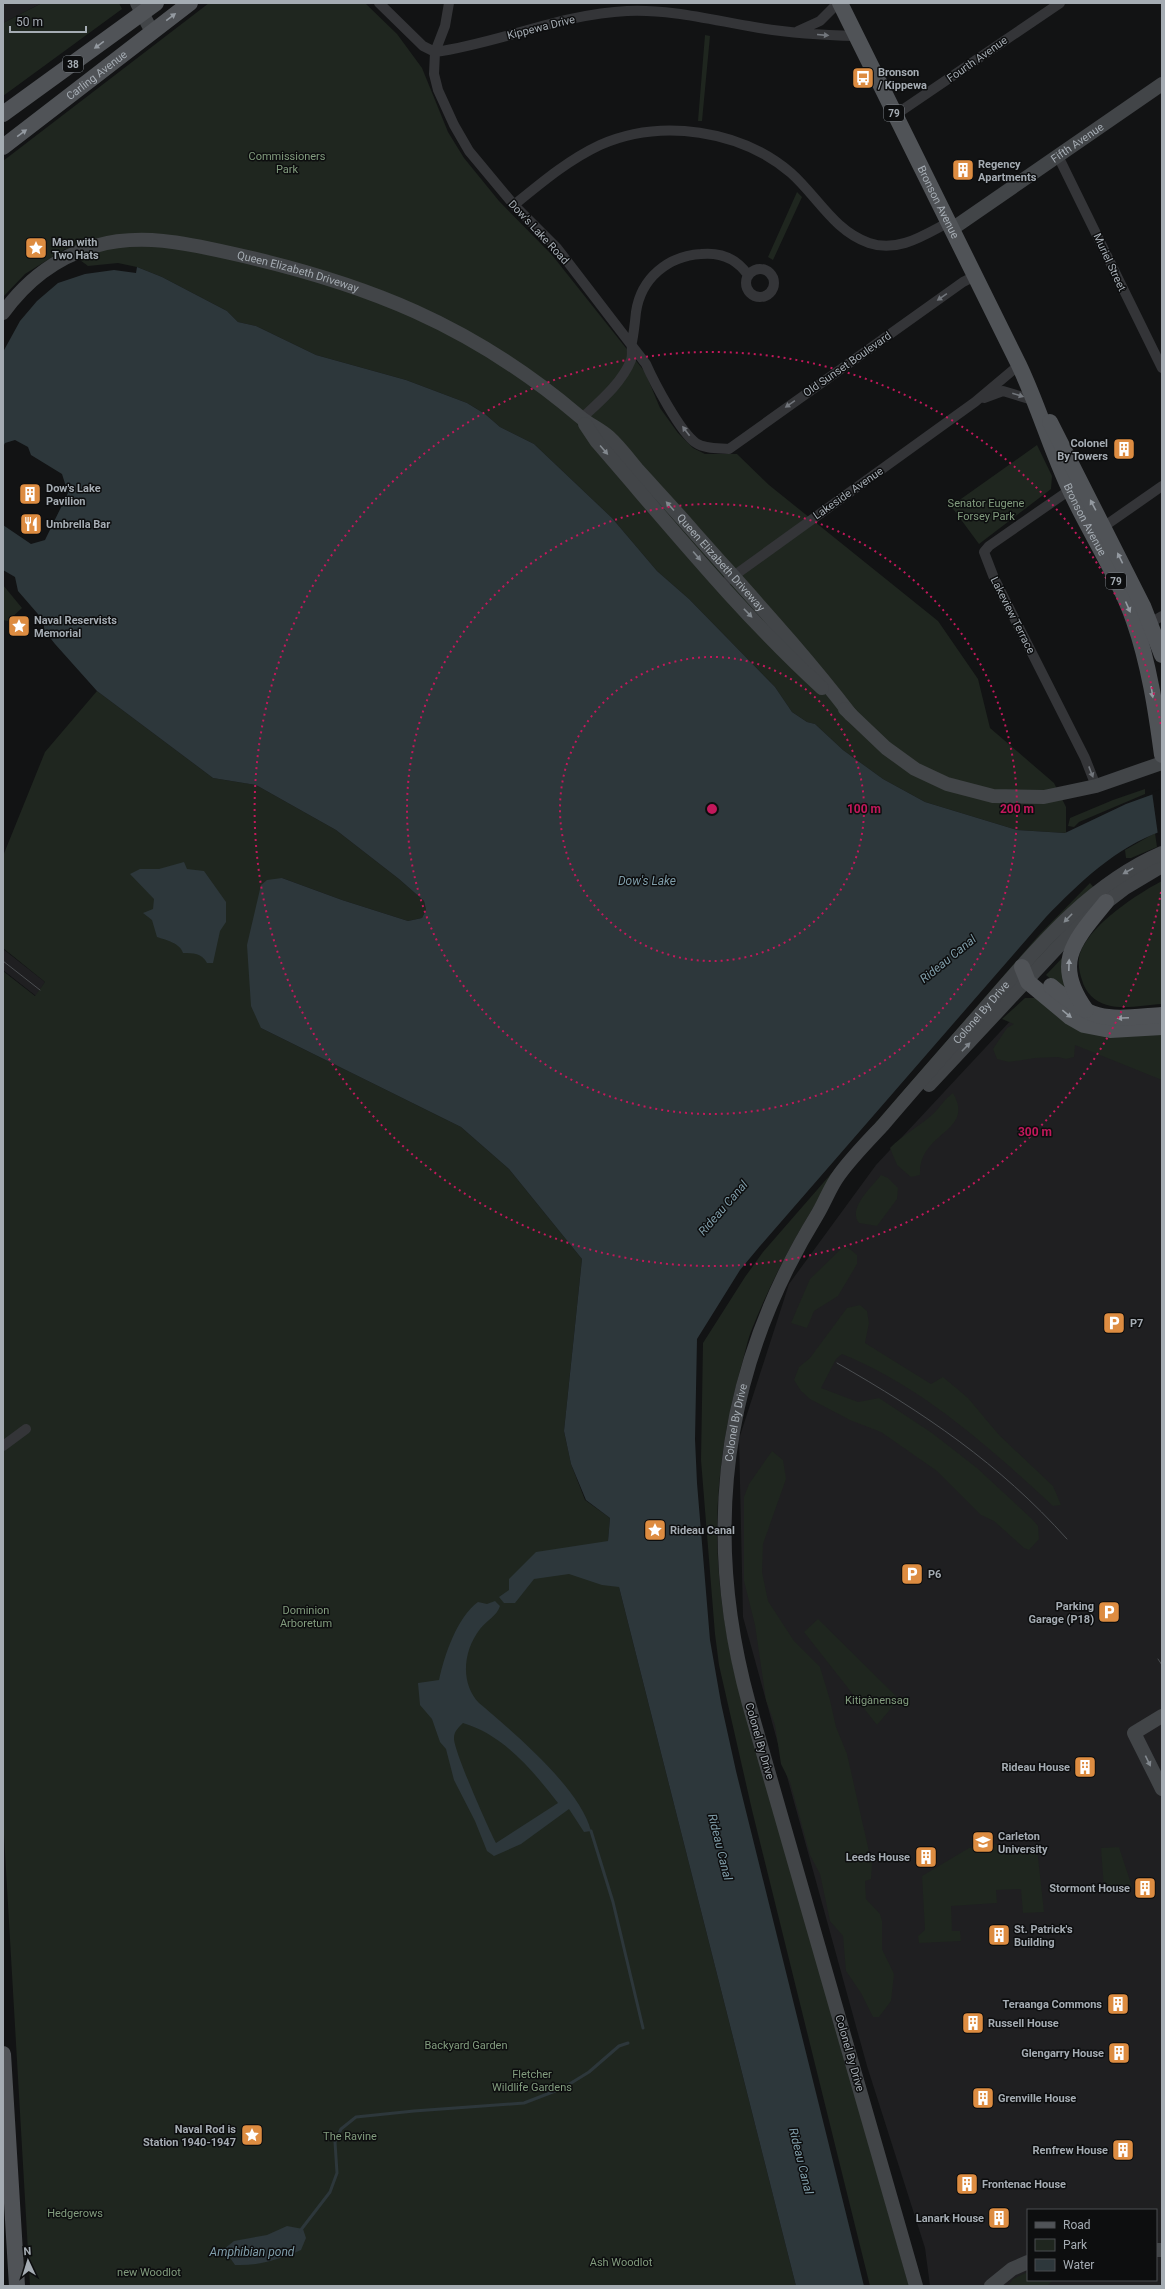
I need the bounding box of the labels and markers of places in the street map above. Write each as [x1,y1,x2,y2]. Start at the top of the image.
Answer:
bus stop icon: Bronson / Kippewa [850,65,876,91]
place label: Bronson / Kippewa [877,66,927,92]
building icon: Regency Apartments [950,157,976,183]
place label: Regency Apartments [978,158,1037,184]
place icon: Man with Two Hats [23,235,49,261]
place label: Man with Two Hats [52,236,99,262]
building icon: Colonel By Towers [1111,436,1137,462]
place label: Colonel By Towers [1057,437,1108,463]
building icon: Dow's Lake Pavilion [17,481,43,507]
place label: Dow's Lake Pavilion [46,482,101,508]
restaurant icon: Umbrella Bar [18,511,44,537]
place label: Umbrella Bar [46,518,110,531]
place icon: Naval Reservists Memorial [6,613,32,639]
place label: Naval Reservists Memorial [34,614,117,640]
centre of rings [705,802,719,816]
parking icon: P7 [1101,1310,1127,1336]
place label: P7 [1130,1317,1143,1330]
place icon: Rideau Canal [642,1517,668,1543]
place label: Rideau Canal [670,1524,735,1537]
parking icon: P6 [899,1561,925,1587]
place label: P6 [928,1568,941,1581]
parking icon: Parking Garage (P18) [1096,1599,1122,1625]
place label: Parking Garage (P18) [1029,1600,1094,1626]
building icon: Rideau House [1072,1754,1098,1780]
place label: Rideau House [1001,1761,1070,1774]
school or university icon: Carleton University [970,1829,996,1855]
place label: Carleton University [998,1830,1048,1856]
building icon: Leeds House [913,1844,939,1870]
place label: Leeds House [846,1851,910,1864]
building icon: Stormont House [1132,1875,1158,1901]
place label: Stormont House [1049,1882,1130,1895]
building icon: St. Patrick's Building [986,1922,1012,1948]
place label: St. Patrick's Building [1014,1923,1073,1949]
building icon: Teraanga Commons [1105,1991,1131,2017]
place label: Teraanga Commons [1003,1998,1102,2011]
building icon: Russell House [960,2010,986,2036]
place label: Russell House [988,2017,1059,2030]
building icon: Glengarry House [1106,2040,1132,2066]
place label: Glengarry House [1021,2047,1104,2060]
building icon: Grenville House [970,2085,996,2111]
place label: Grenville House [998,2092,1076,2105]
place icon: Naval Rod is Station 1940-1947 [239,2122,265,2148]
place label: Naval Rod is Station 1940-1947 [143,2123,236,2149]
building icon: Renfrew House [1110,2137,1136,2163]
place label: Renfrew House [1033,2144,1108,2157]
building icon: Frontenac House [954,2171,980,2197]
place label: Frontenac House [982,2178,1066,2191]
building icon: Lanark House [986,2205,1012,2231]
place label: Lanark House [916,2212,984,2225]

